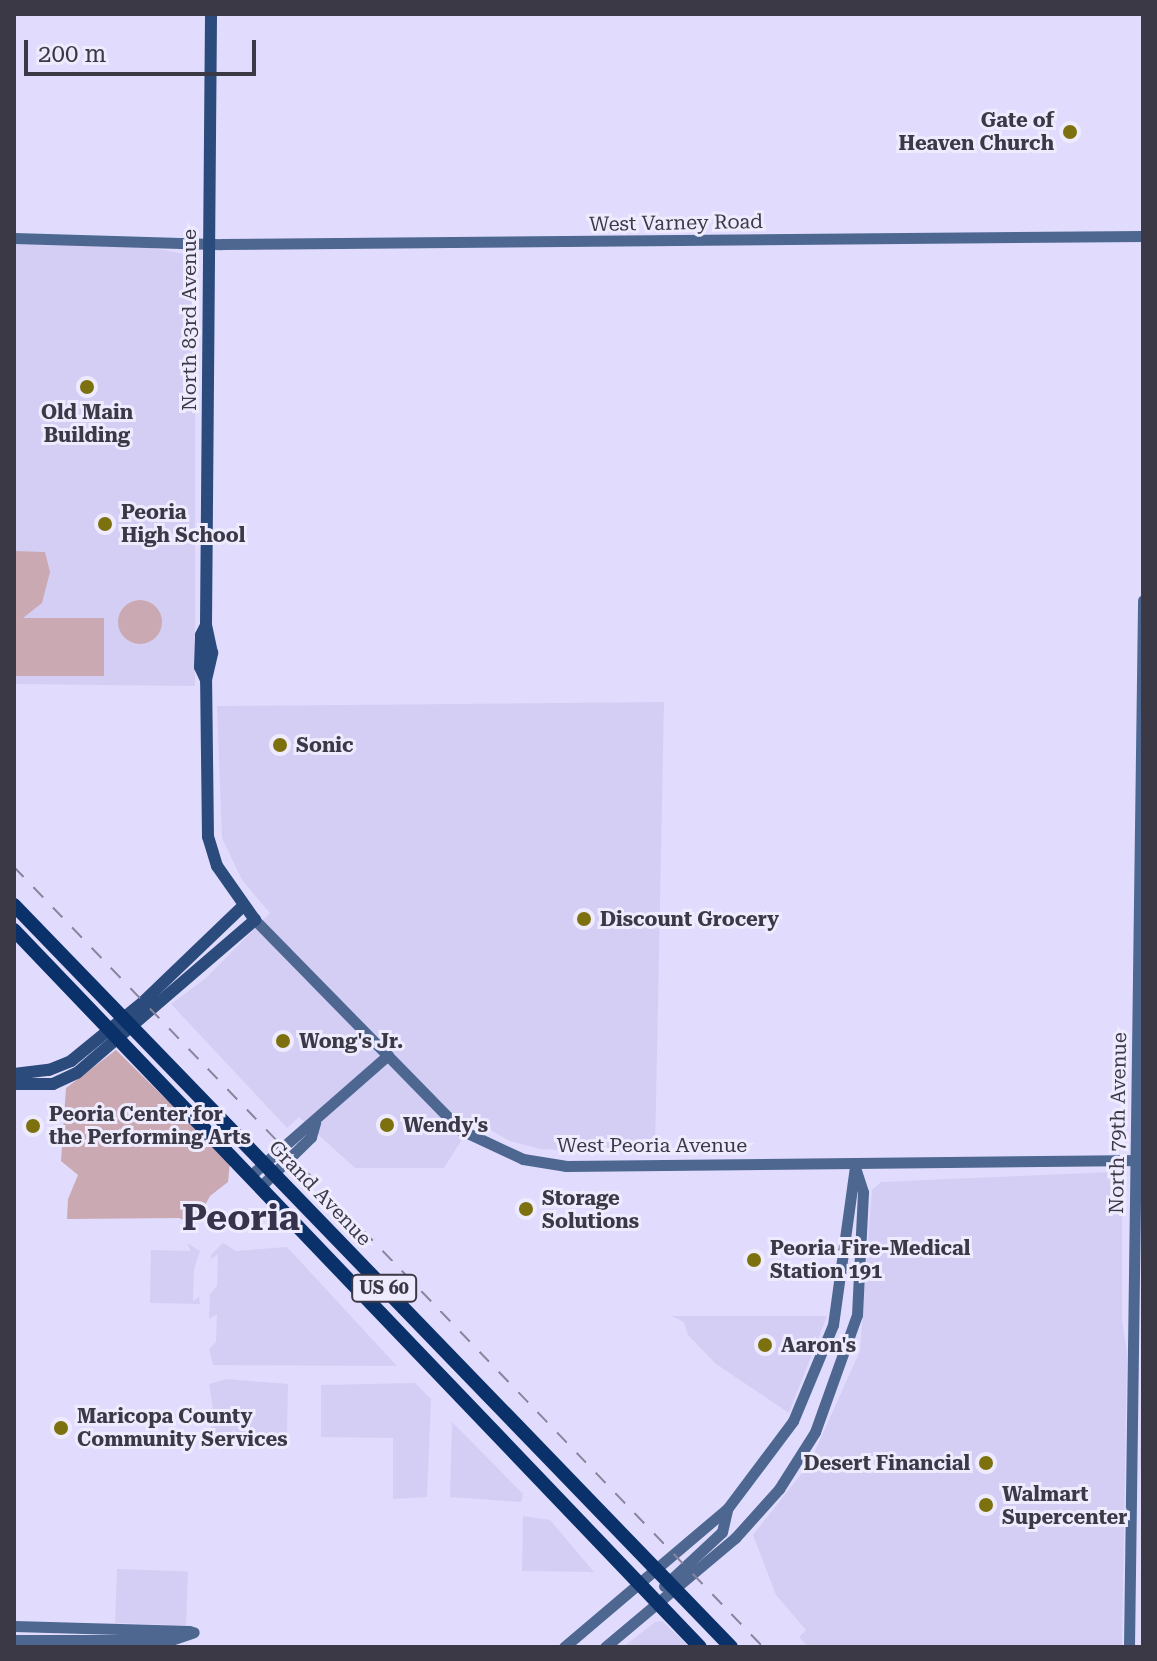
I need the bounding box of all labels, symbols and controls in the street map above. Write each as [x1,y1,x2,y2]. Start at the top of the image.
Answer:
scale bar [28,24,260,74]
text: 200 m [38,40,106,68]
place label: Gate of Heaven Church [899,108,1054,155]
marker: Gate of Heaven Church [1061,123,1079,141]
street label: West Varney Road [589,209,763,237]
street label: North 83rd Avenue [177,229,201,411]
marker: Old Main Building [78,378,96,396]
place label: Old Main Building [41,400,133,447]
place label: Peoria High School [121,500,245,547]
marker: Peoria High School [96,515,114,533]
place label: Sonic [296,733,353,757]
marker: Sonic [271,736,289,754]
place label: Discount Grocery [600,907,779,931]
marker: Discount Grocery [575,910,593,928]
place label: Wong's Jr. [299,1029,403,1053]
marker: Wong's Jr. [274,1032,292,1050]
street label: North 79th Avenue [1104,1032,1132,1214]
place label: Peoria Center for the Performing Arts [49,1102,251,1149]
place label: Wendy's [403,1113,488,1137]
marker: Wendy's [378,1116,396,1134]
marker: Peoria Center for the Performing Arts [24,1117,42,1135]
street label: West Peoria Avenue [557,1133,747,1157]
street label: Grand Avenue [264,1135,376,1251]
place label: Storage Solutions [542,1186,639,1233]
district label: Peoria [182,1197,300,1241]
marker: Storage Solutions [517,1200,535,1218]
place label: Peoria Fire-Medical Station 191 [770,1236,970,1283]
marker: Peoria Fire-Medical Station 191 [745,1251,763,1269]
road number: US 60 [350,1274,418,1302]
place label: Aaron's [781,1333,856,1357]
marker: Aaron's [756,1336,774,1354]
place label: Maricopa County Community Services [77,1404,287,1451]
marker: Maricopa County Community Services [52,1419,70,1437]
place label: Desert Financial [803,1451,970,1475]
marker: Desert Financial [977,1454,995,1472]
place label: Walmart Supercenter [1002,1482,1127,1529]
marker: Walmart Supercenter [977,1496,995,1514]

